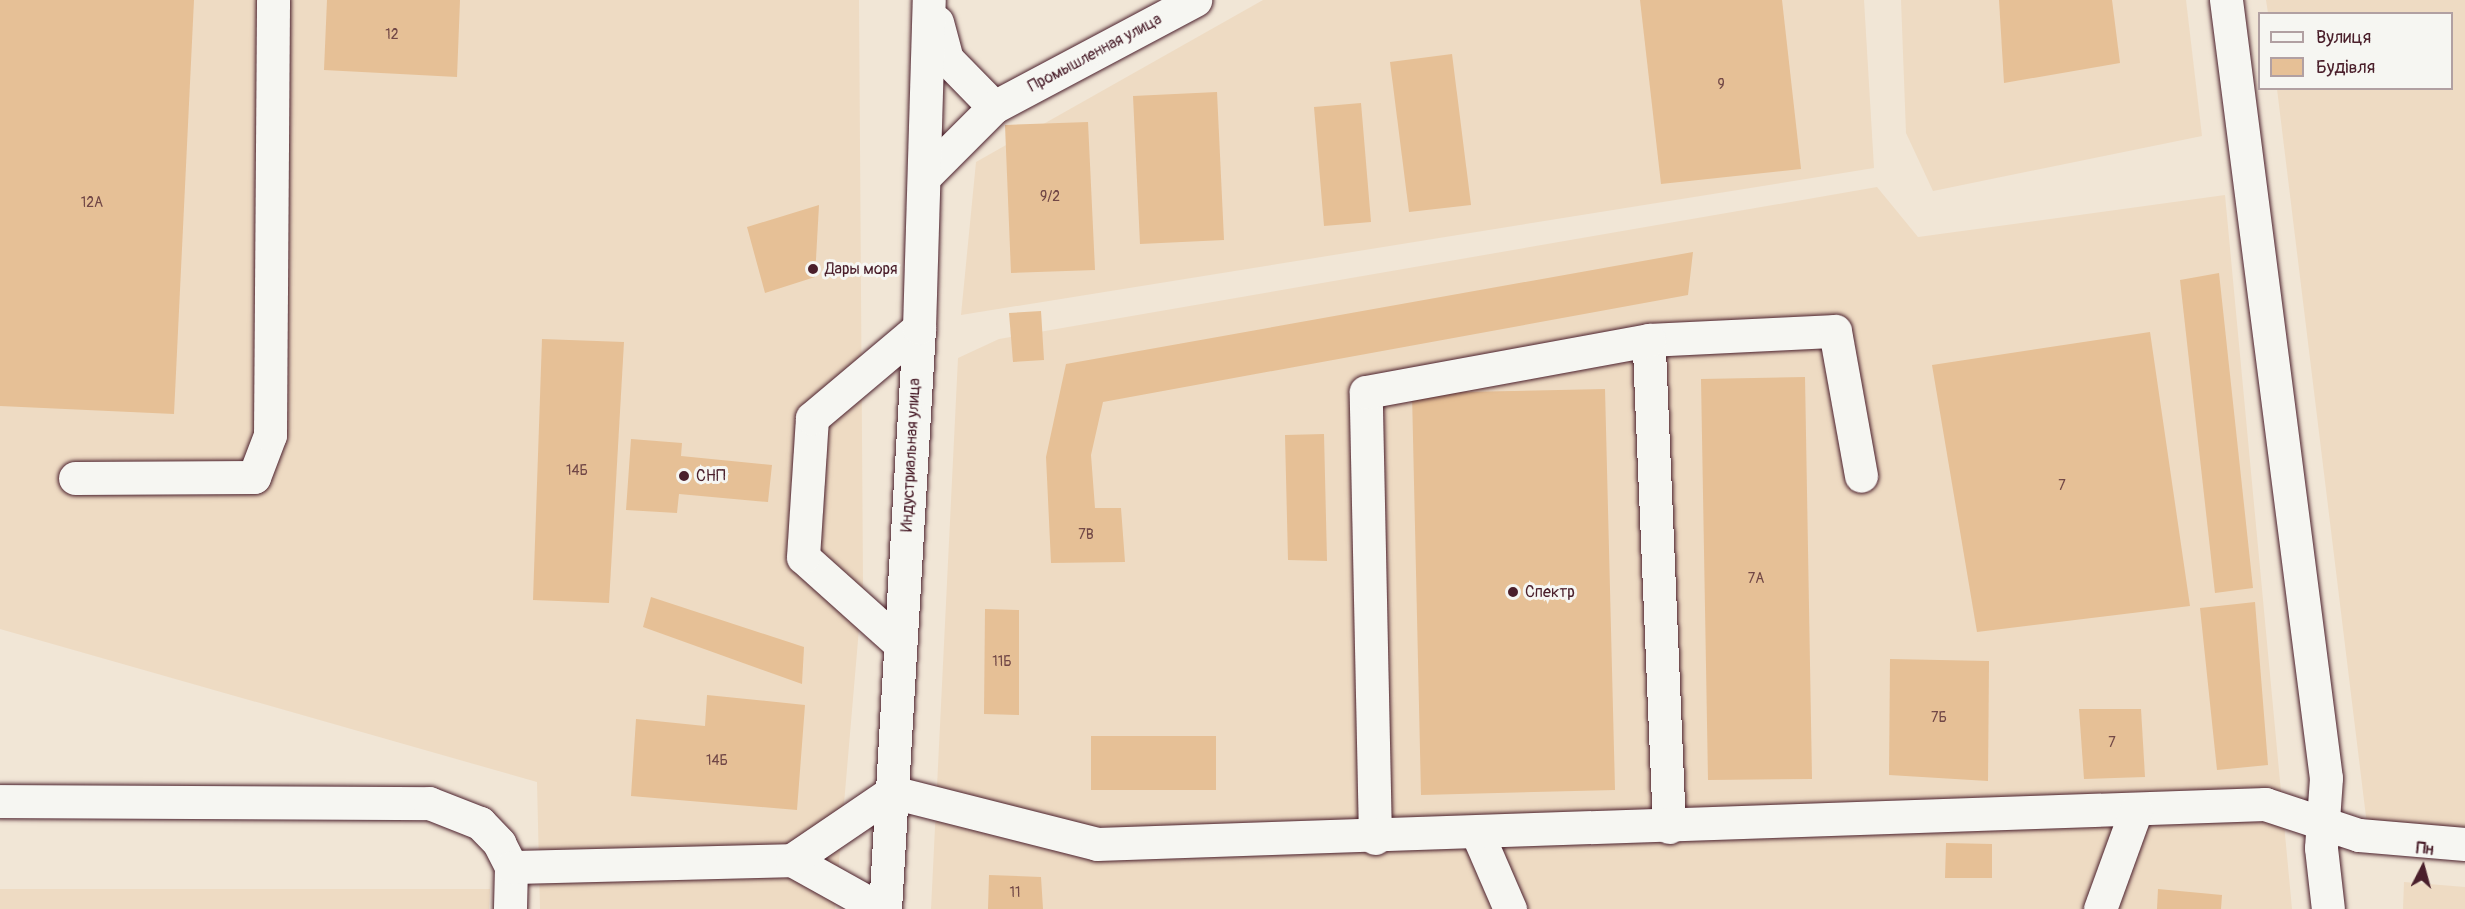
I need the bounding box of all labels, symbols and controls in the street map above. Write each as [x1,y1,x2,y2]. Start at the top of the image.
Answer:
street label: Промышленная улица [1025,10,1165,96]
legend [2258,12,2453,90]
text: Вулиця [2316,26,2371,49]
house number: 12 [385,27,399,43]
text: Будівля [2316,56,2375,79]
house number: 9 [1717,77,1725,93]
house number: 9/2 [1040,189,1060,205]
house number: 12А [81,195,103,211]
place label: Дары моря [825,259,898,279]
marker: Дары моря [806,262,820,276]
street label: Индустриальная улица [897,378,925,532]
house number: 14Б [566,463,588,479]
place label: СНП [696,466,726,486]
marker: СНП [677,469,691,483]
house number: 7 [2058,478,2066,494]
house number: 7В [1078,527,1094,543]
house number: 7А [1748,571,1764,587]
place label: Спектр [1525,582,1575,602]
marker: Спектр [1506,585,1520,599]
house number: 11Б [992,654,1012,670]
house number: 7Б [1931,710,1947,726]
house number: 7 [2108,735,2116,751]
house number: 14Б [706,753,728,769]
north arrow [2393,837,2453,897]
text: Пн [2415,838,2435,860]
house number: 11 [1010,885,1020,901]

